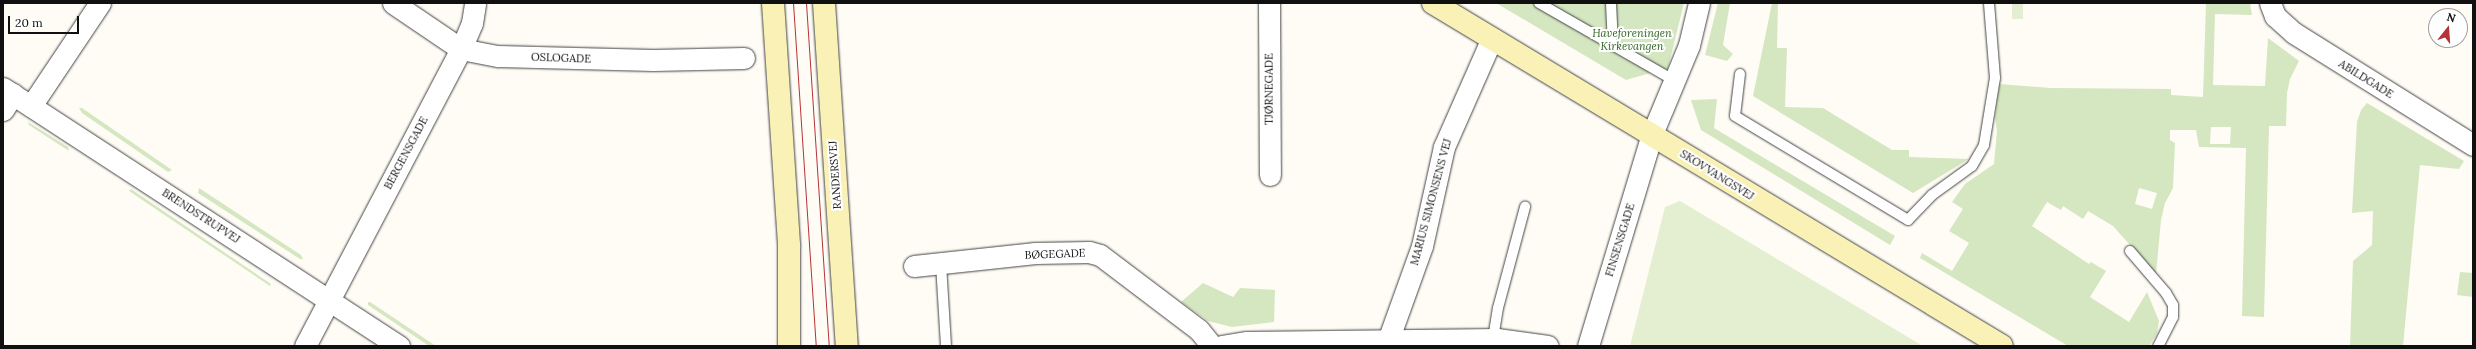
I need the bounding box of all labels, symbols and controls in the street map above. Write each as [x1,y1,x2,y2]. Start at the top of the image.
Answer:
scale bar [10,8,81,34]
north arrow [2428,8,2468,48]
text: N [2445,10,2457,25]
text: 20 m [15,15,43,30]
park label: Haveforeningen Kirkevangen [1592,27,1672,53]
street label: OSLOGADE [531,50,591,66]
street label: TJØRNEGADE [1262,53,1276,125]
street label: ABILDGADE [2336,57,2396,101]
street label: BERGENSGADE [381,114,431,192]
street label: MARIUS SIMONSENS VEJ [1408,137,1454,267]
street label: RANDERSVEJ [826,140,844,210]
street label: SKOVVANGSVEJ [1678,147,1756,203]
street label: BRENDSTRUPVEJ [160,186,242,246]
street label: FINSENSGADE [1603,202,1637,278]
street label: BØGEGADE [1024,246,1086,262]

